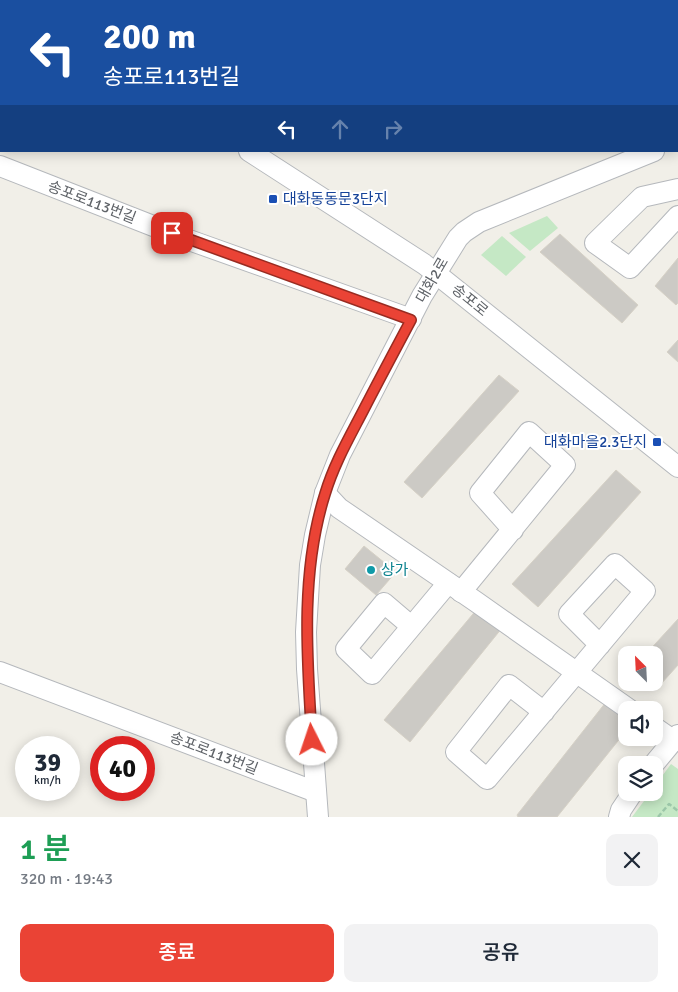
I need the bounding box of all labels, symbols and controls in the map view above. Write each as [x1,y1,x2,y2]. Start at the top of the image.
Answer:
text: 200 m [103,15,196,58]
icon: left [20,20,85,85]
text: 송포로113번길 [103,63,240,90]
icon: left [273,115,301,143]
icon: ahead [326,115,354,143]
icon: right [379,115,407,143]
street label: 송포로113번길 [45,177,139,227]
place label: 대화동동문3단지 [283,190,388,208]
marker: 대화동동문3단지 [267,193,279,205]
pin [151,212,193,254]
icon: arrive [158,219,186,247]
street label: 대화2로 [412,254,452,306]
street label: 송포로 [448,280,492,320]
place label: 대화마을2.3단지 [544,433,647,451]
marker: 대화마을2.3단지 [651,436,663,448]
place label: 상가 [381,561,409,579]
marker: 상가 [365,564,377,576]
north arrow [618,646,662,691]
map controls [618,646,663,801]
button: sound [618,701,663,746]
position arrow [285,713,337,765]
street label: 송포로113번길 [167,728,261,778]
speed limit sign: 40 [90,736,155,801]
text: 39 [34,747,61,778]
button: layers [618,756,663,801]
text: km/h [34,773,61,788]
text: 1 분 [20,831,70,868]
button: close [606,834,658,886]
text: 320 m · 19:43 [20,869,113,889]
button: 종료 [20,924,334,982]
button: 공유 [344,924,658,982]

